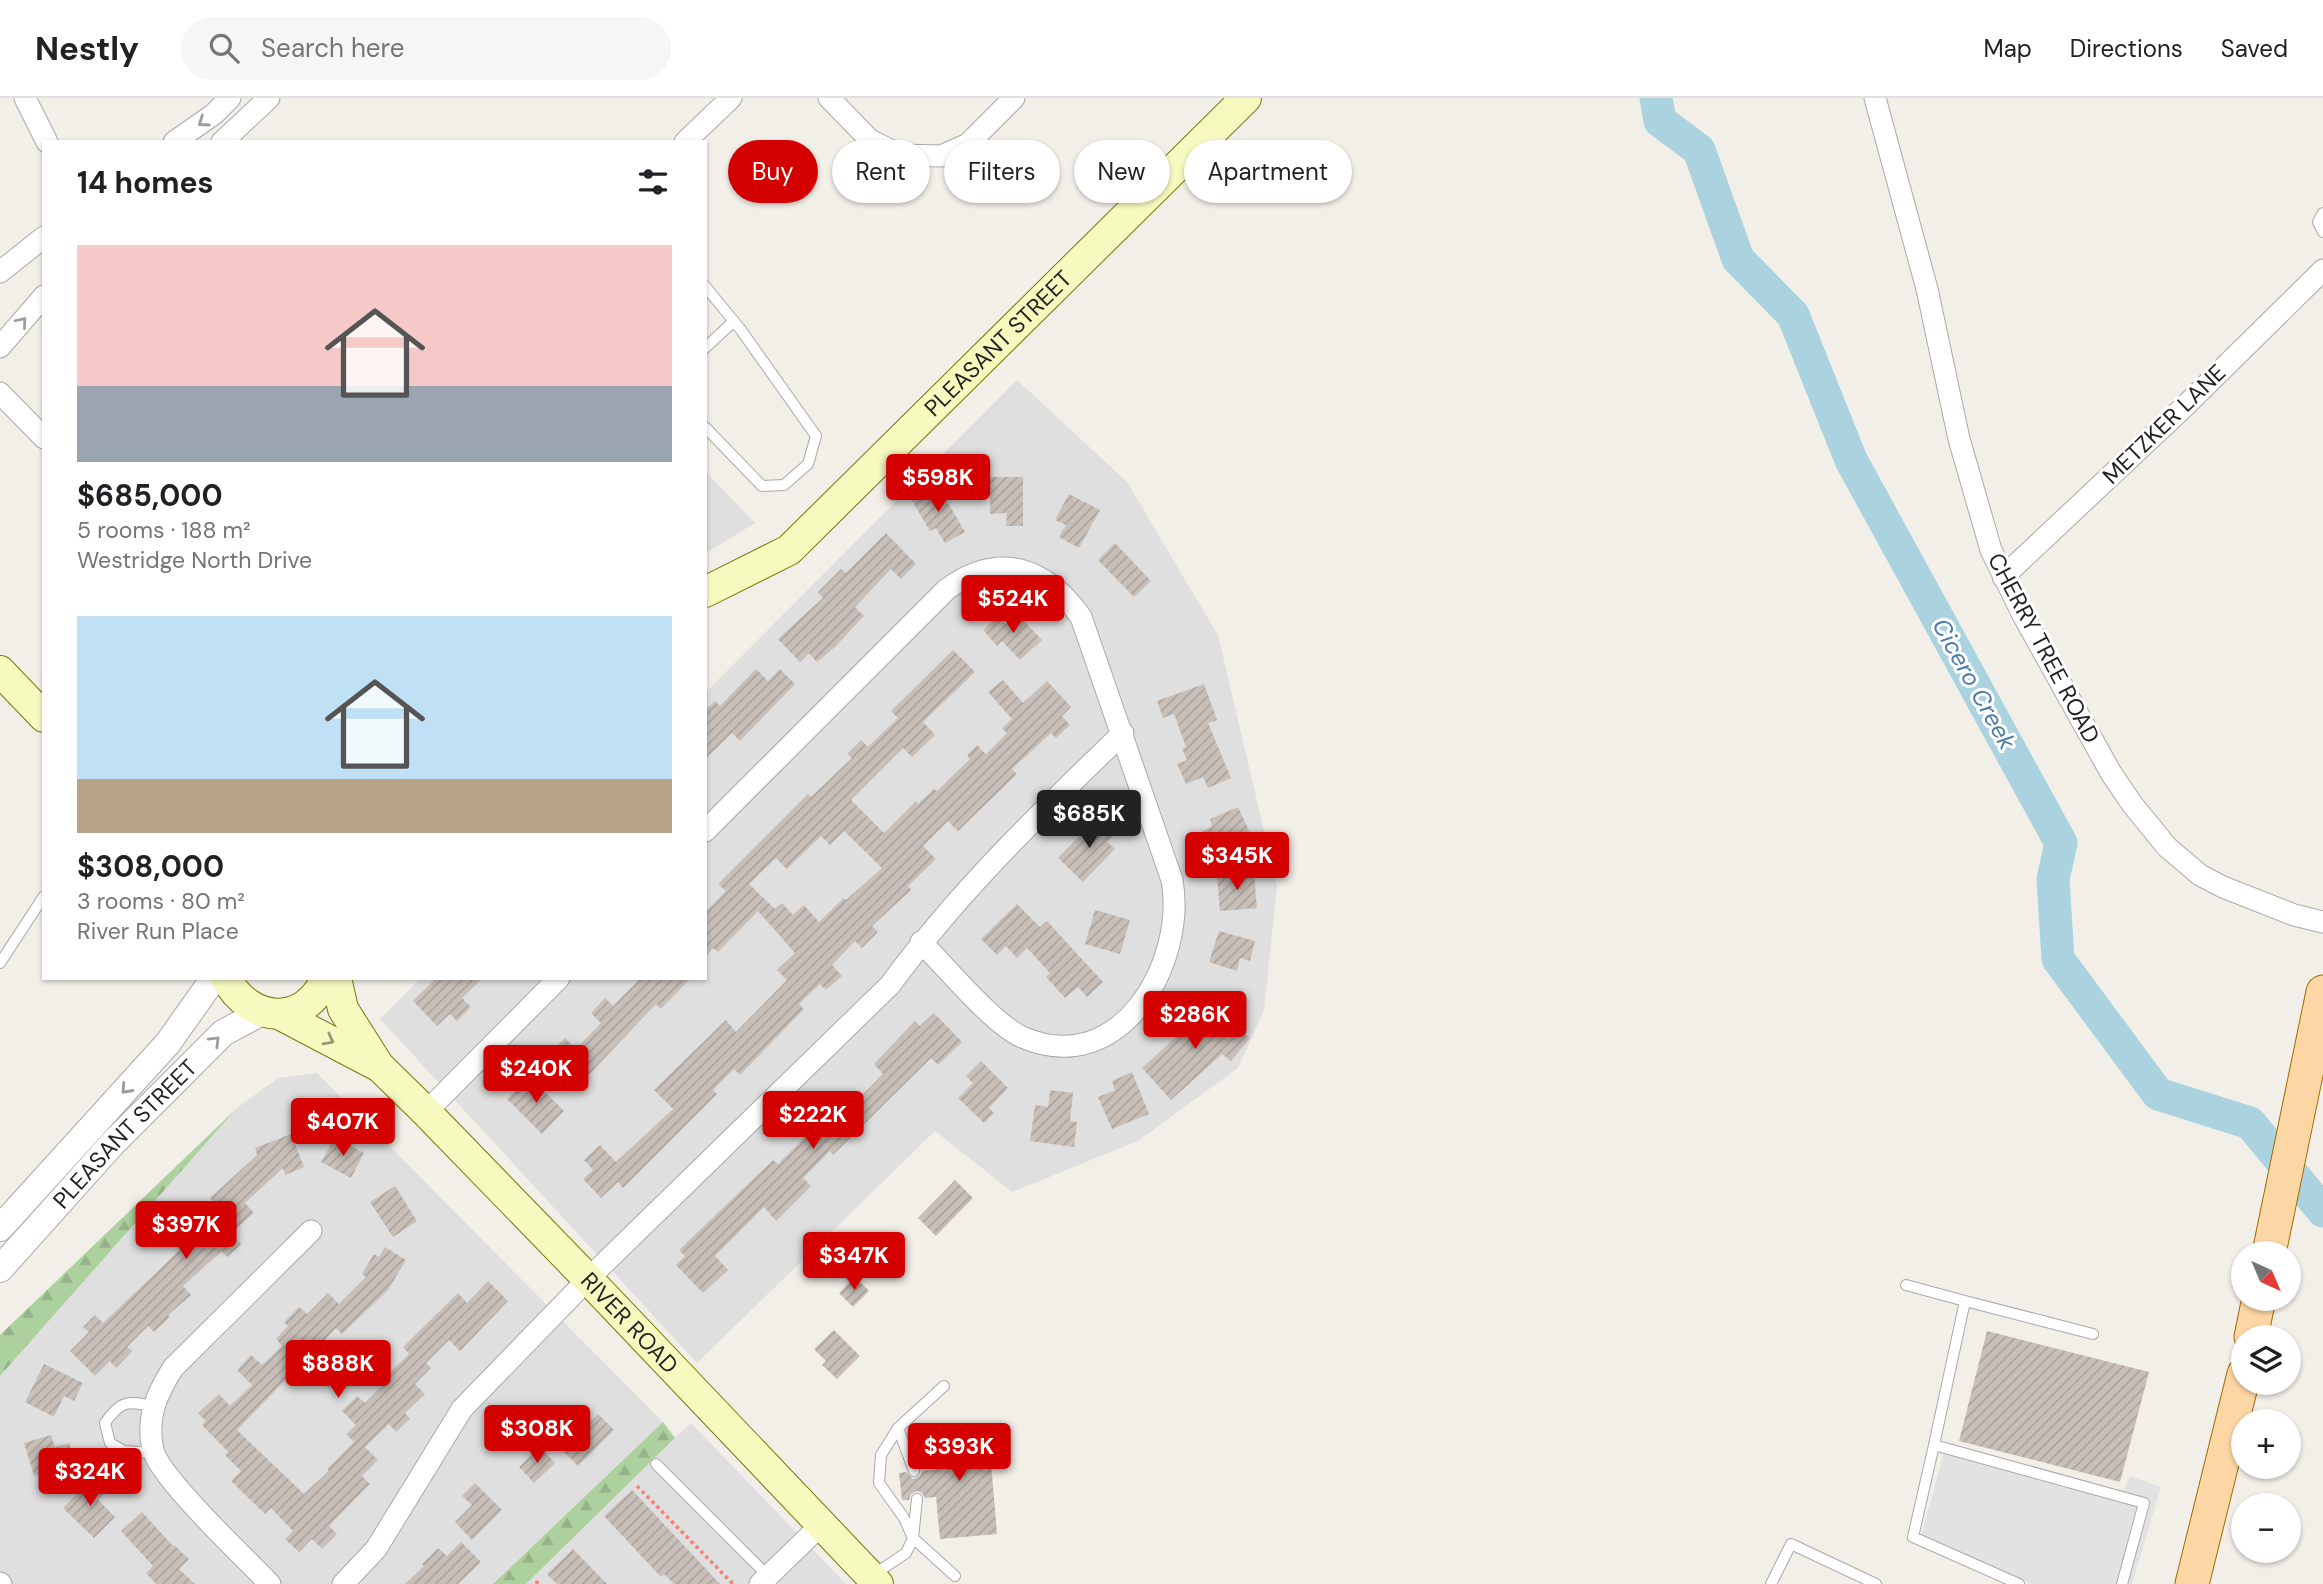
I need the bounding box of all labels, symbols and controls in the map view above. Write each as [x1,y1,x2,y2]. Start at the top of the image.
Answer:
search box [181,17,671,80]
text: Nestly [35,27,139,70]
icon: search [205,29,243,67]
text: Search here [261,31,405,65]
text: Map [1984,33,2032,64]
text: Directions [2070,33,2183,64]
text: Saved [2221,33,2288,64]
one-way arrow [198,114,211,126]
chip: Buy [728,140,818,203]
chip: Rent [832,140,930,203]
chip: Filters [944,140,1060,203]
chip: New [1074,140,1170,203]
chip: Apartment [1184,140,1352,203]
text: 14 homes [77,163,214,202]
icon: filters [634,163,672,201]
street label: PLEASANT STREET [918,264,1078,423]
icon: home [312,290,438,416]
one-way arrow [14,317,26,330]
street label: METZKER LANE [2096,358,2232,490]
pin: $598K [889,454,987,514]
text: $598K [902,462,974,492]
text: $685,000 [77,476,223,515]
text: 5 rooms · 188 m² [77,515,251,545]
text: Westridge North Drive [77,545,312,575]
street label: CHERRY TREE ROAD [1981,548,2107,748]
pin: $524K [964,575,1062,635]
text: $524K [977,583,1049,613]
water label: Cicero Creek [1926,613,2024,755]
icon: home [312,661,438,787]
pin: $685K [1040,790,1138,850]
text: $685K [1053,798,1125,828]
pin: $345K [1188,832,1286,892]
text: $345K [1201,840,1273,870]
text: $308,000 [77,847,224,886]
text: 3 rooms · 80 m² [77,886,245,916]
text: River Run Place [77,916,239,946]
pin: $286K [1146,992,1244,1051]
text: $286K [1159,999,1231,1029]
one-way arrow [322,1031,334,1045]
one-way arrow [207,1037,220,1050]
pin: $240K [487,1046,585,1105]
street label: PLEASANT STREET [46,1053,203,1215]
text: $240K [499,1053,573,1083]
one-way arrow [122,1081,134,1094]
pin: $222K [764,1091,862,1151]
pin: $407K [294,1098,392,1158]
text: $222K [779,1099,847,1129]
text: $407K [307,1106,379,1136]
pin: $397K [137,1202,235,1261]
text: $397K [152,1209,220,1239]
pin: $347K [805,1232,903,1292]
text: $347K [819,1240,889,1270]
north arrow [2231,1241,2301,1311]
map controls [2231,1241,2301,1563]
street label: RIVER ROAD [574,1266,685,1380]
button: layers [2231,1325,2301,1395]
pin: $888K [289,1340,387,1400]
text: $888K [302,1348,374,1378]
pin: $308K [488,1406,586,1465]
button: + [2231,1409,2301,1479]
text: $308K [500,1413,574,1443]
pin: $393K [910,1424,1008,1483]
text: $393K [924,1431,994,1461]
pin: $324K [41,1448,139,1508]
text: $324K [55,1456,125,1486]
button: − [2231,1493,2301,1563]

